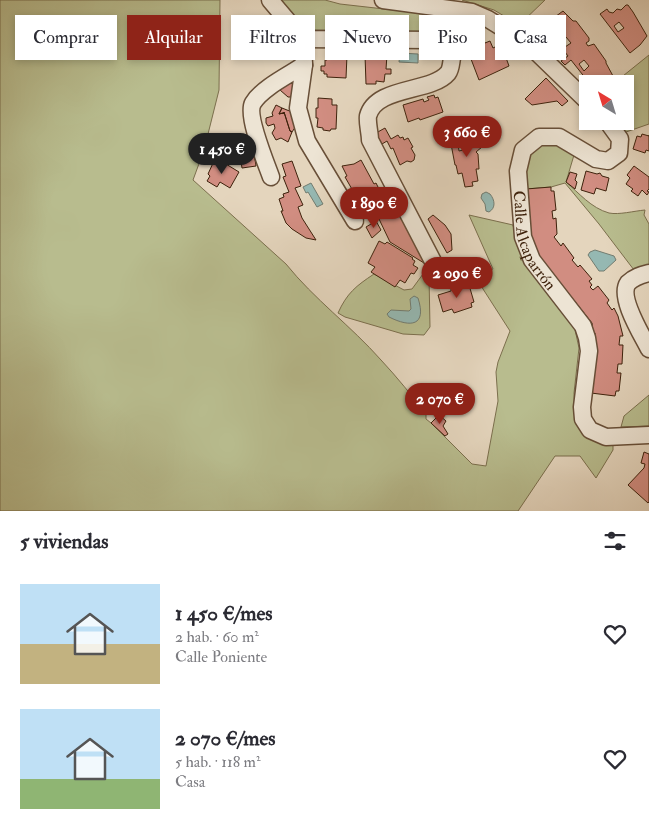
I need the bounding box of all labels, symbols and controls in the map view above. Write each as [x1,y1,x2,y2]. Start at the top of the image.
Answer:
chip: Comprar [15,15,117,60]
chip: Alquilar [127,15,221,60]
chip: Filtros [231,15,315,60]
chip: Nuevo [325,15,409,60]
chip: Piso [419,15,485,60]
chip: Casa [495,15,566,60]
north arrow [579,75,634,130]
map controls [579,75,634,130]
pin: 3 660 € [421,116,513,158]
text: 3 660 € [444,122,490,142]
pin: 1 450 € [176,132,268,175]
text: 1 450 € [199,139,245,159]
pin: 1 890 € [328,186,420,229]
street label: Calle Alcaparrón [509,190,561,294]
text: 1 890 € [351,193,397,213]
pin: 2 090 € [411,256,503,299]
text: 2 090 € [433,263,481,283]
pin: 2 070 € [394,382,486,425]
text: 2 070 € [416,389,464,409]
icon: filters [601,527,629,555]
text: 5 viviendas [20,528,108,555]
text: 1 450 €/mes [175,600,272,627]
icon: home [60,604,120,664]
icon: heart [601,620,629,648]
text: 2 hab. · 60 m² [175,627,259,647]
text: Calle Poniente [175,647,267,667]
text: 2 070 €/mes [175,725,276,752]
icon: home [60,729,120,789]
icon: heart [601,745,629,773]
text: 5 hab. · 118 m² [175,752,260,772]
text: Casa [175,772,205,792]

